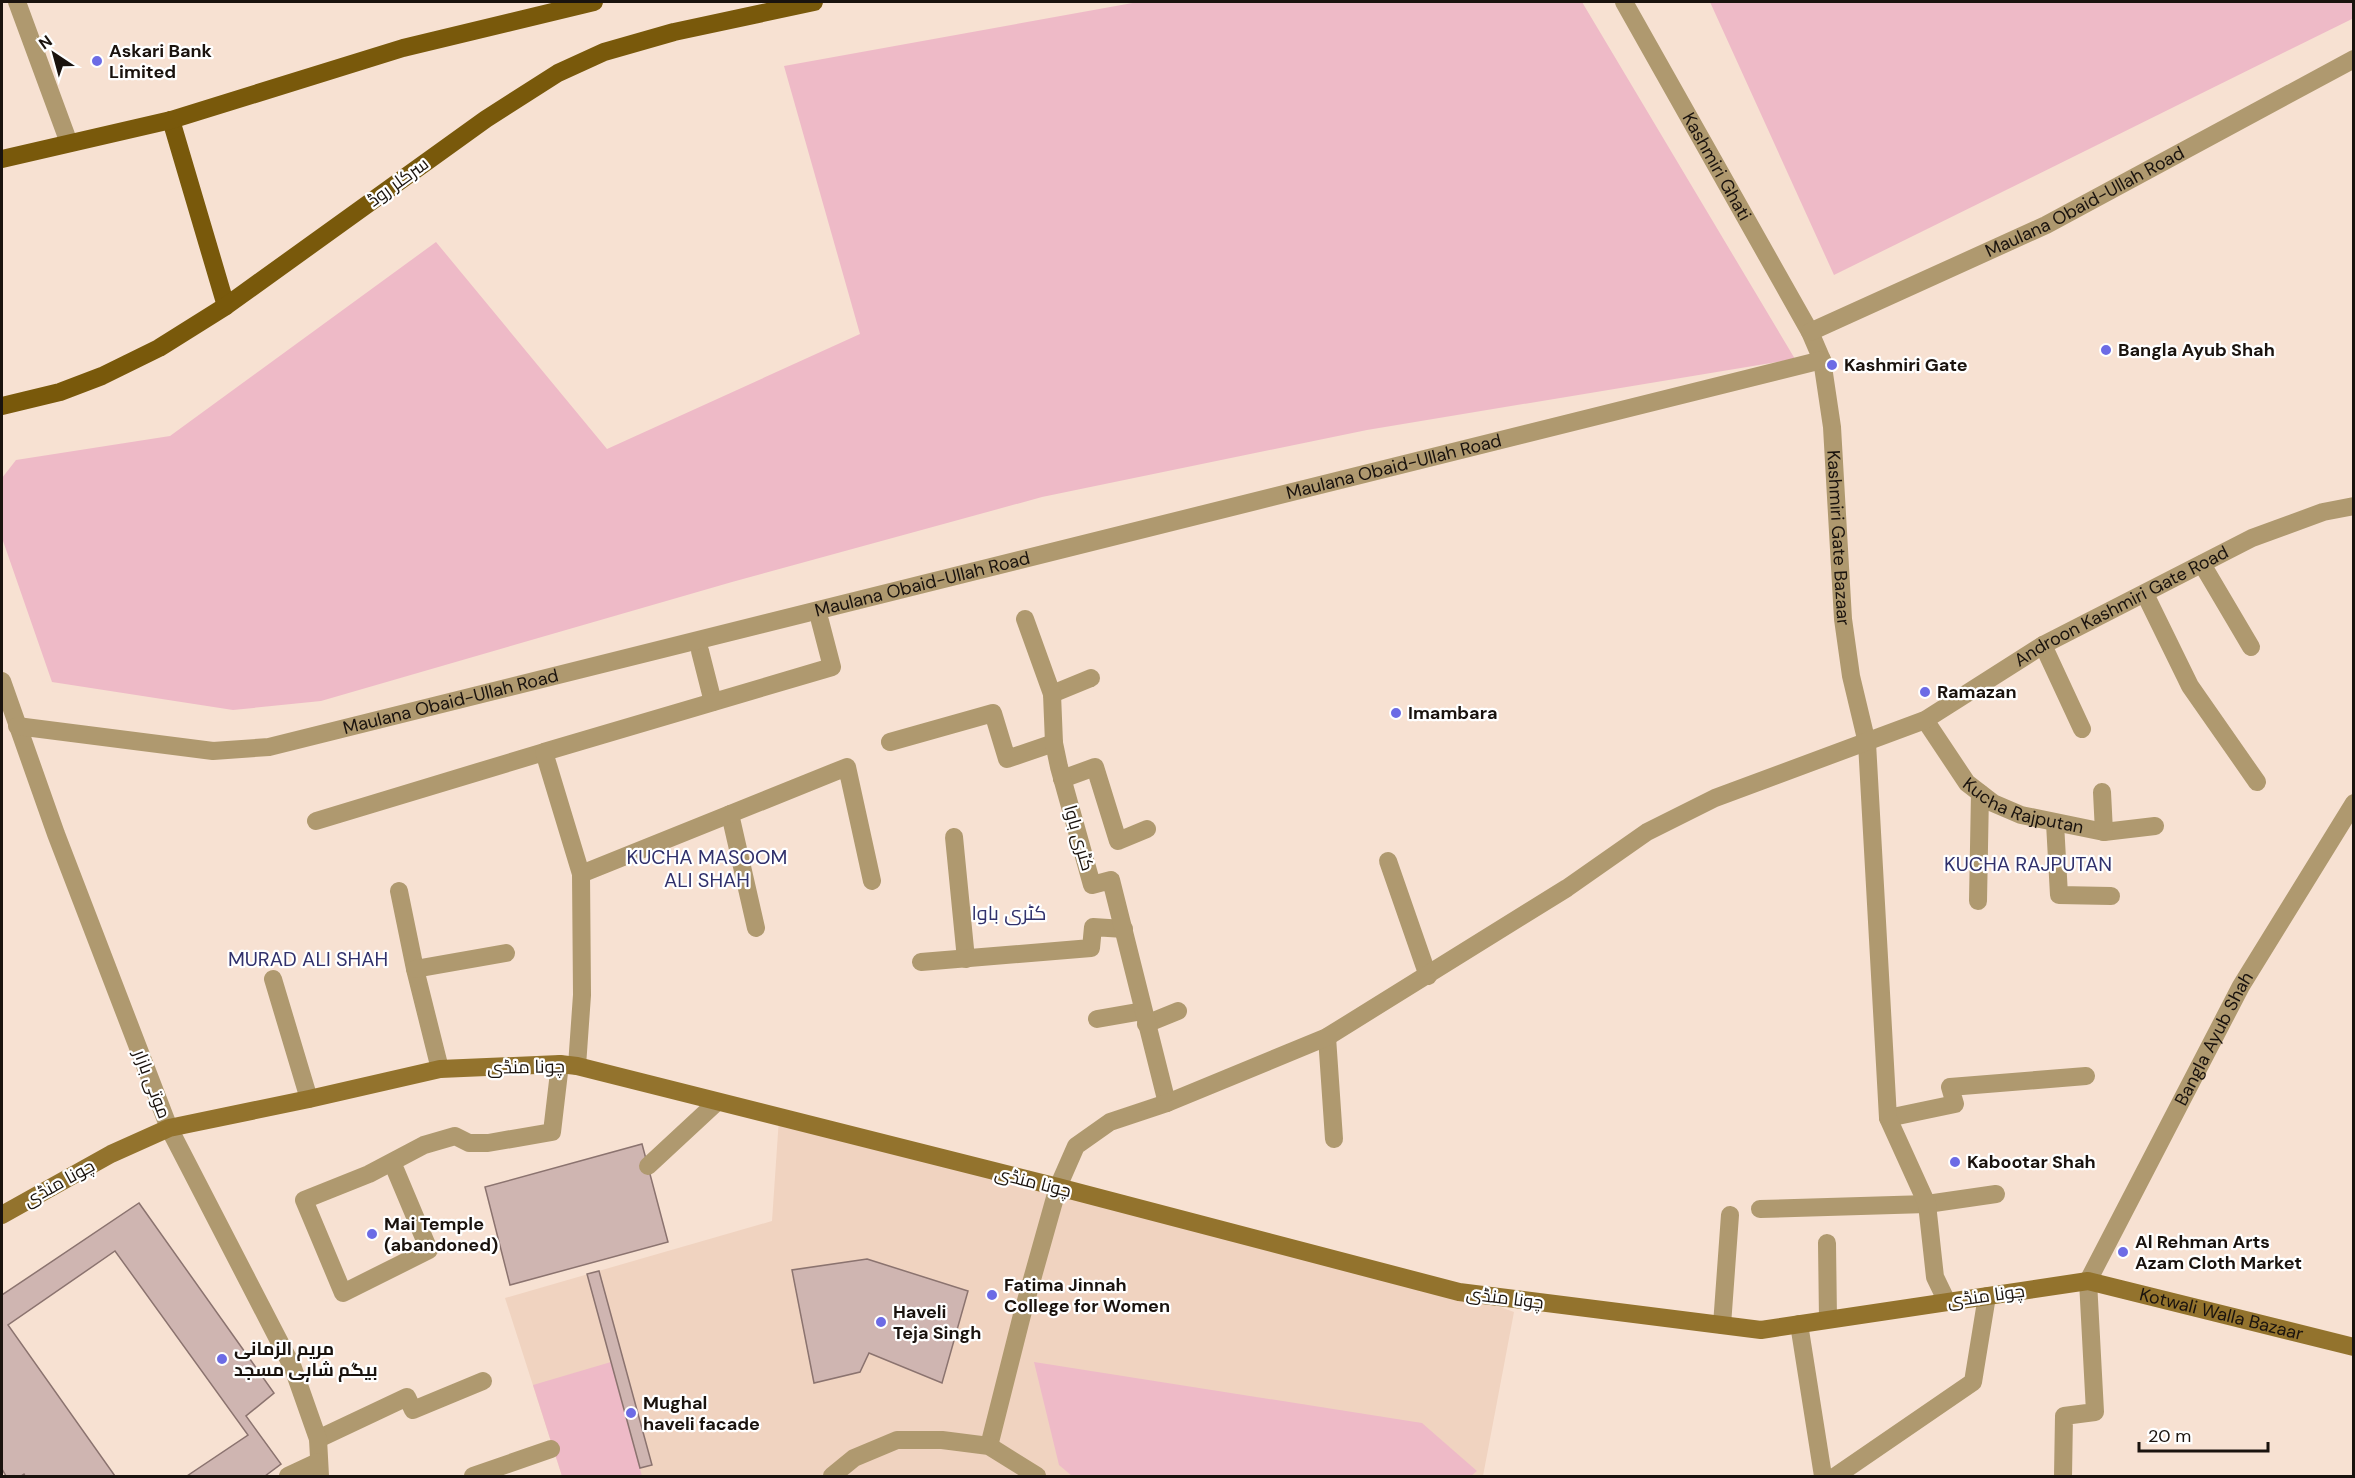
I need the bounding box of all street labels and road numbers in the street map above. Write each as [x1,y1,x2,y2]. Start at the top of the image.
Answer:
street label: Kashmiri Ghati [1677,108,1757,225]
street label: Maulana Obaid-Ullah Road [1981,141,2189,263]
street label: سرکلر روڈ [363,152,433,212]
street label: Maulana Obaid-Ullah Road [1284,428,1504,505]
street label: Kashmiri Gate Bazaar [1821,449,1856,627]
street label: Androon Kashmiri Gate Road [2010,540,2233,672]
street label: Maulana Obaid-Ullah Road [812,546,1032,623]
street label: Maulana Obaid-Ullah Road [341,663,561,740]
street label: Kucha Rajputan [1958,772,2086,840]
street label: کٹری باوا [1058,802,1100,874]
street label: Bangla Ayub Shah [2169,967,2259,1110]
street label: موتی بازار [128,1045,176,1122]
street label: چونا منڈی [487,1054,565,1080]
street label: چونا منڈی [19,1154,99,1212]
street label: چونا منڈی [992,1161,1074,1203]
street label: چونا منڈی [1946,1279,2026,1313]
street label: چونا منڈی [1465,1281,1545,1315]
street label: Kotwali Walla Bazaar [2137,1282,2306,1346]

